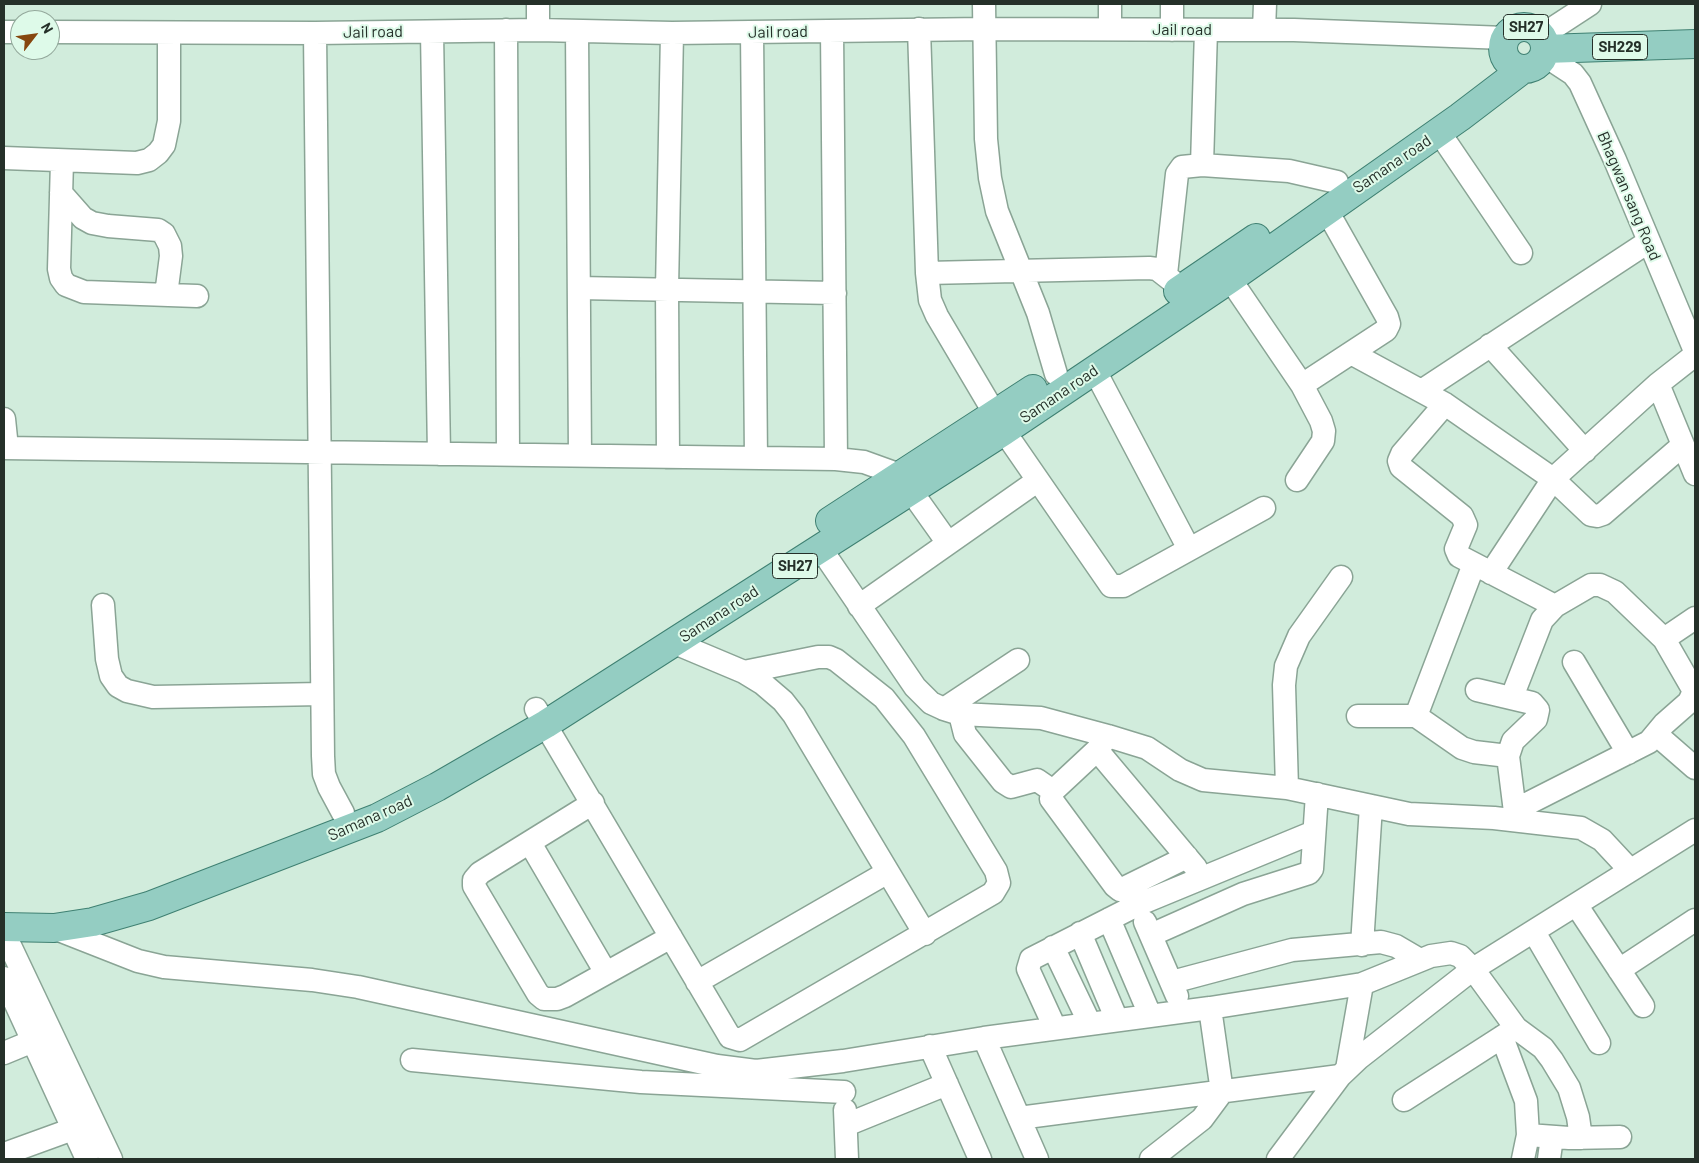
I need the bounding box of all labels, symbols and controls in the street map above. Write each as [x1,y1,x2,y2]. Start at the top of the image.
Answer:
north arrow [10,10,60,60]
road number: SH27 [1504,15,1548,40]
text: N [38,19,57,36]
street label: Jail road [1152,20,1212,40]
street label: Jail road [343,22,403,42]
street label: Jail road [748,22,808,42]
road number: SH229 [1592,34,1648,60]
street label: Bhagwan sang Road [1593,129,1665,263]
street label: Samana road [1349,131,1435,197]
street label: Samana road [1016,361,1102,427]
road number: SH27 [772,554,818,578]
street label: Samana road [676,581,762,647]
street label: Samana road [325,791,415,845]

